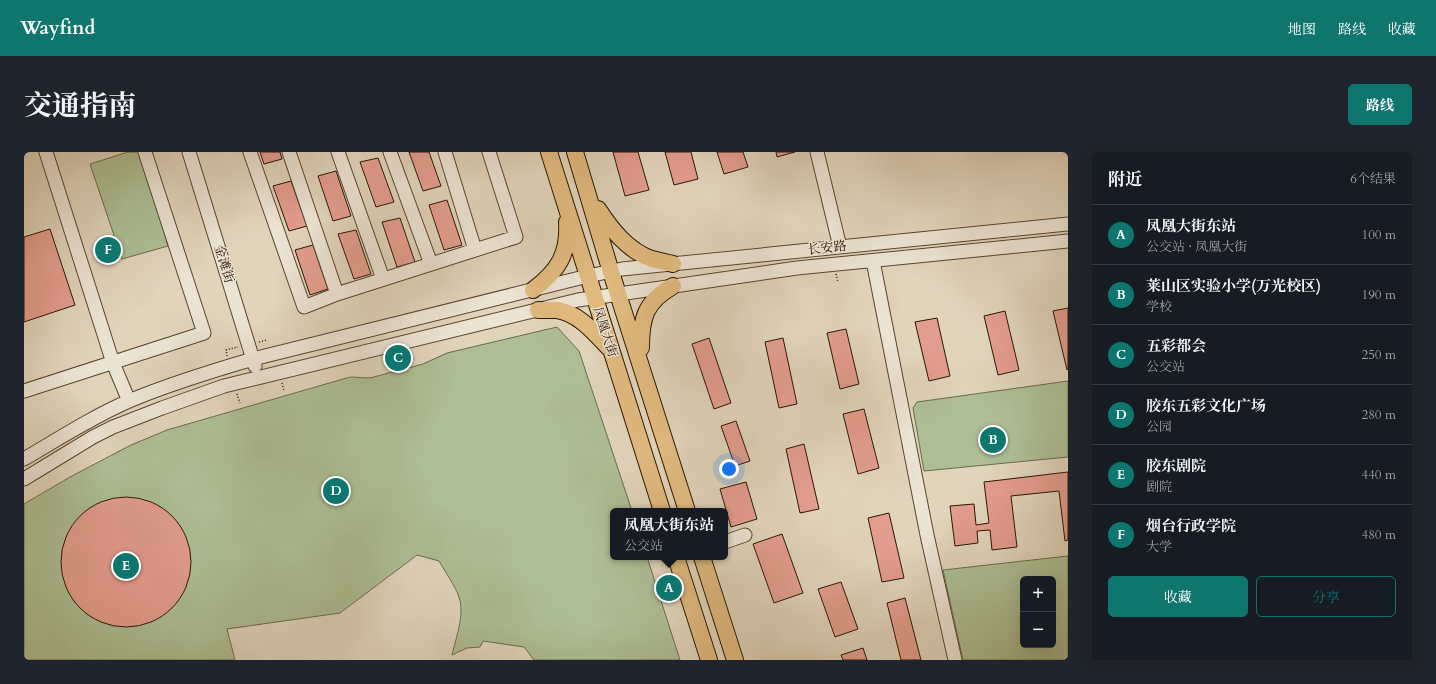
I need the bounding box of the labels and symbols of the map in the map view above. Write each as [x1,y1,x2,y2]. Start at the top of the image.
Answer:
pin: F [95,235,121,265]
street label: 长安路 [807,237,847,259]
street label: 金滩街 [210,243,238,285]
street label: 凤凰大街 [588,304,622,360]
pin: C [385,343,411,373]
pin: B [980,425,1006,455]
your location [719,459,739,479]
pin: D [323,476,349,506]
pin: E [113,551,139,581]
pin: A [656,573,682,603]

